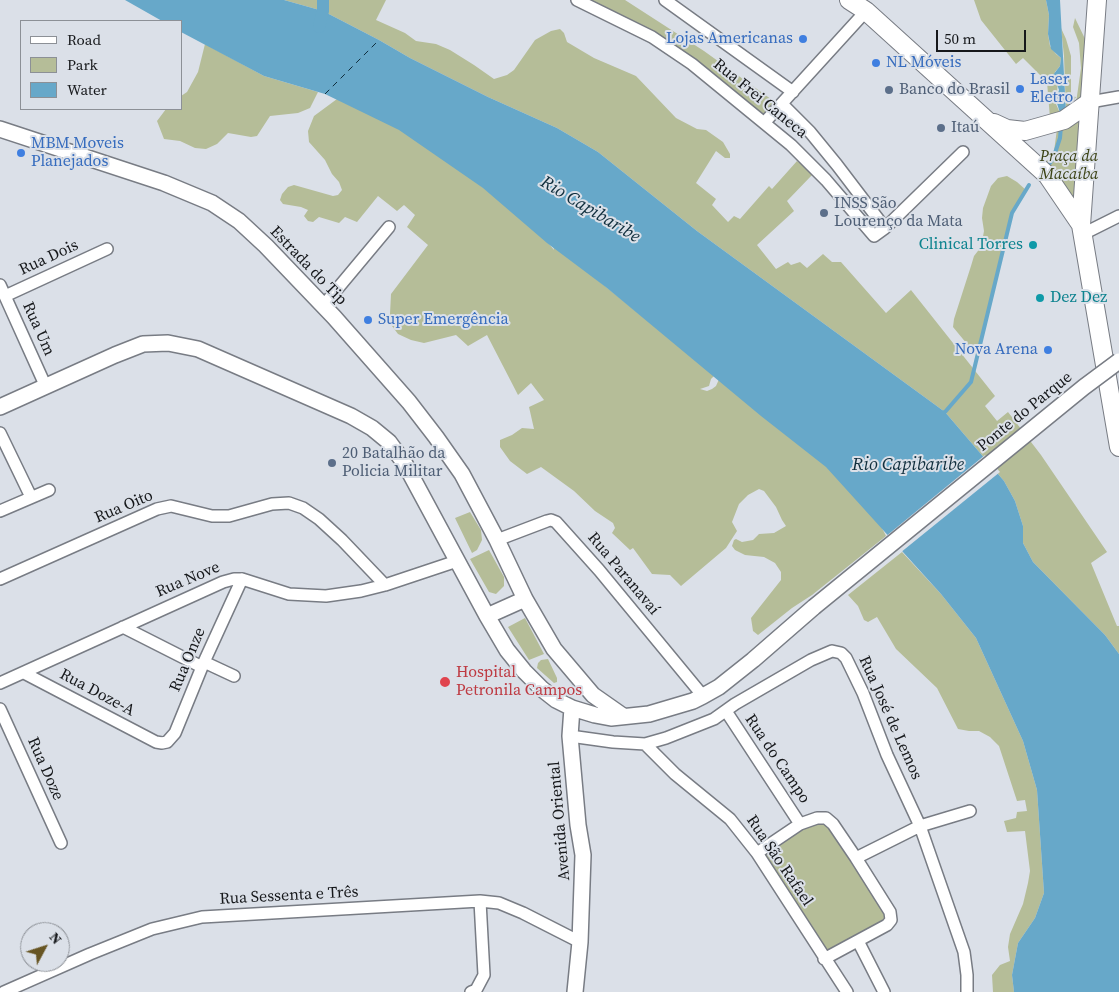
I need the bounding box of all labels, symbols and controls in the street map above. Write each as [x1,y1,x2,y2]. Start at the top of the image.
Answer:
legend [20,20,182,110]
scale bar [939,20,1029,52]
text: 50 m [944,28,976,49]
text: Road [67,29,101,50]
place label: Lojas Americanas [666,29,793,49]
marker: Lojas Americanas [797,33,809,45]
place label: NL Móveis [886,53,961,73]
text: Park [67,54,98,75]
street label: Rua Frei Caneca [709,55,811,143]
marker: NL Móveis [870,57,882,69]
place label: Laser Eletro [1030,70,1073,108]
text: Water [67,79,107,100]
place label: Banco do Brasil [899,80,1010,100]
marker: Laser Eletro [1014,83,1026,95]
marker: Banco do Brasil [883,84,895,96]
place label: Itaú [951,118,979,138]
marker: Itaú [935,122,947,134]
place label: MBM Moveis Planejados [31,134,124,172]
marker: MBM Moveis Planejados [15,147,27,159]
park label: Praça da Macaíba [1040,147,1098,185]
water label: Rio Capibaribe [536,172,644,248]
place label: INSS São Lourenço da Mata [834,194,963,232]
marker: INSS São Lourenço da Mata [818,207,830,219]
street label: Estrada do Tip [265,222,351,310]
place label: Clinical Torres [919,235,1023,255]
street label: Rua Dois [16,236,82,280]
marker: Clinical Torres [1027,239,1039,251]
place label: Dez Dez [1050,288,1107,308]
marker: Dez Dez [1034,292,1046,304]
street label: Rua Um [18,299,58,359]
place label: Super Emergência [378,310,509,330]
marker: Super Emergência [362,314,374,326]
place label: Nova Arena [955,340,1038,360]
marker: Nova Arena [1042,344,1054,356]
street label: Ponte do Parque [974,368,1076,456]
place label: 20 Batalhão da Policia Militar [342,444,445,482]
water label: Rio Capibaribe [852,454,964,476]
marker: 20 Batalhão da Policia Militar [326,457,338,469]
street label: Rua Oito [92,486,156,528]
street label: Rua Paranavaí [583,529,663,619]
street label: Rua Nove [153,558,223,602]
street label: Rua Onze [166,625,210,695]
street label: Rua José de Lemos [854,653,926,783]
place label: Hospital Petronila Campos [456,663,582,701]
street label: Rua Doze-A [56,665,138,721]
marker: Hospital Petronila Campos [438,675,452,689]
street label: Rua do Campo [740,711,814,807]
street label: Rua Doze [23,734,67,804]
street label: Avenida Oriental [545,761,575,881]
street label: Rua São Rafael [742,812,816,910]
street label: Rua Sessenta e Três [219,883,359,909]
north arrow [20,922,70,972]
text: N [45,928,67,948]

